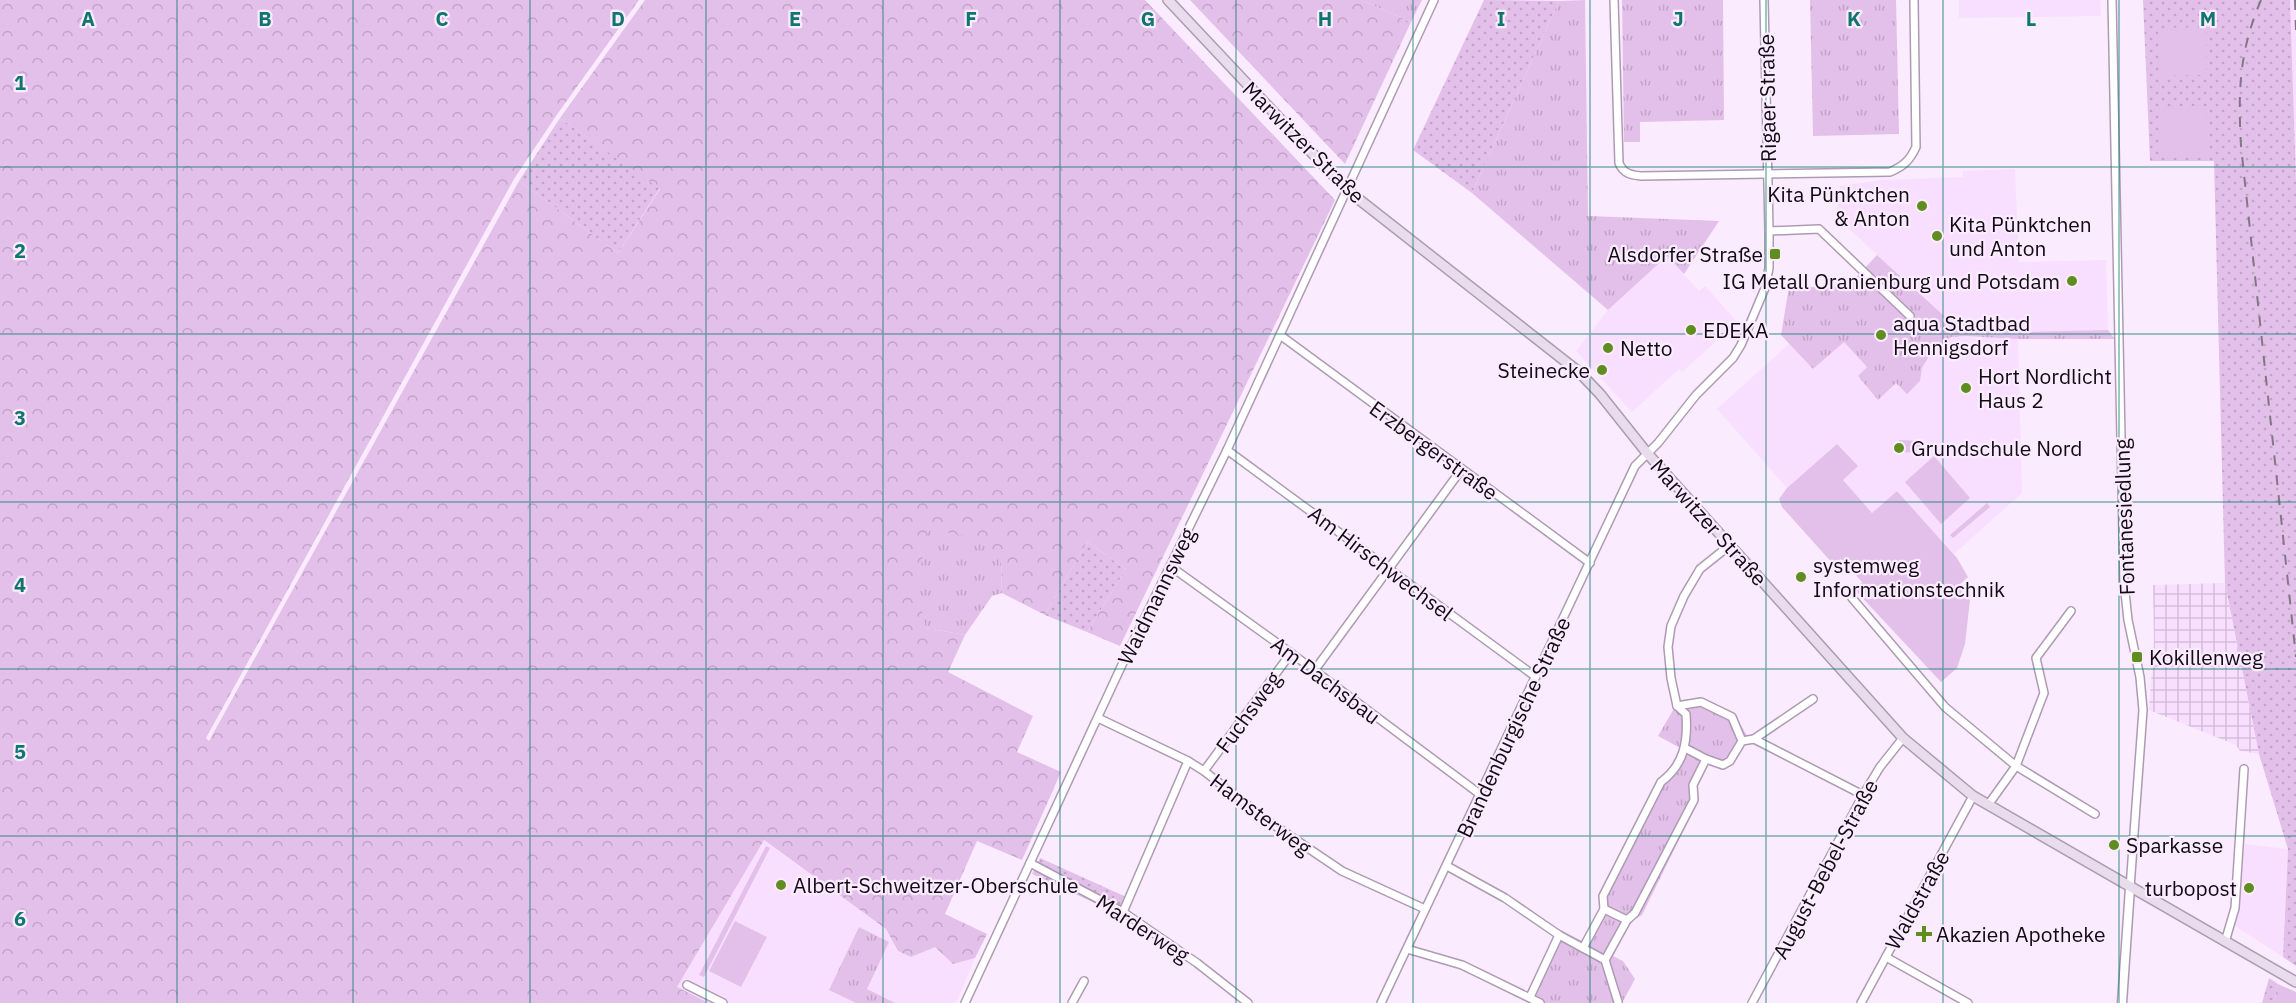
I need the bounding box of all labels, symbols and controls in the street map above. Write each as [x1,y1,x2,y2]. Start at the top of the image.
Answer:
text: A [81,5,95,32]
text: B [258,5,272,32]
text: C [435,5,449,32]
text: D [611,5,625,32]
text: E [789,5,801,32]
text: F [965,5,977,32]
text: G [1141,5,1155,32]
text: H [1318,5,1332,32]
text: I [1497,5,1505,32]
text: J [1672,5,1684,32]
text: K [1847,5,1861,32]
text: L [2026,5,2036,32]
text: M [2200,5,2216,32]
street label: Rigaer Straße [1752,34,1782,162]
text: 1 [14,69,26,96]
street label: Marwitzer Straße [1237,75,1371,209]
place label: Kita Pünktchen & Anton [1767,180,1910,232]
marker: Kita Pünktchen & Anton [1915,199,1929,213]
place label: Kita Pünktchen und Anton [1949,210,2092,262]
marker: Kita Pünktchen und Anton [1930,229,1944,243]
text: 2 [14,237,26,264]
place label: Alsdorfer Straße [1608,240,1763,268]
marker: Alsdorfer Straße [1768,247,1782,261]
place label: IG Metall Oranienburg und Potsdam [1723,267,2060,295]
marker: IG Metall Oranienburg und Potsdam [2065,274,2079,288]
place label: aqua Stadtbad Hennigsdorf [1893,309,2030,361]
place label: EDEKA [1703,316,1768,344]
marker: EDEKA [1684,323,1698,337]
marker: aqua Stadtbad Hennigsdorf [1874,328,1888,342]
place label: Netto [1620,334,1673,362]
marker: Netto [1601,341,1615,355]
place label: Steinecke [1497,356,1590,384]
place label: Hort Nordlicht Haus 2 [1978,362,2112,414]
marker: Steinecke [1595,363,1609,377]
marker: Hort Nordlicht Haus 2 [1959,381,1973,395]
street label: Erzbergerstraße [1364,394,1504,506]
text: 3 [14,404,26,431]
place label: Grundschule Nord [1911,434,2083,462]
street label: Fontanesiedlung [2107,438,2141,596]
marker: Grundschule Nord [1892,441,1906,455]
street label: Marwitzer Straße [1644,452,1774,592]
street label: Am Hirschwechsel [1303,499,1459,627]
street label: Waidmannsweg [1111,523,1201,669]
place label: systemweg Informationstechnik [1813,551,2005,603]
marker: systemweg Informationstechnik [1794,570,1808,584]
text: 4 [14,571,26,598]
street label: Brandenburgische Straße [1450,612,1576,842]
street label: Am Dachsbau [1266,630,1386,730]
place label: Kokillenweg [2149,643,2263,671]
marker: Kokillenweg [2130,650,2144,664]
street label: Fuchsweg [1209,666,1287,758]
text: 5 [14,738,26,765]
street label: Hamsterweg [1205,767,1317,861]
street label: August-Bebel-Straße [1766,774,1884,964]
place label: Sparkasse [2126,831,2223,859]
marker: Sparkasse [2107,838,2121,852]
street label: Waldstraße [1878,846,1956,954]
place label: Albert-Schweitzer-Oberschule [793,871,1079,899]
place label: turbopost [2145,874,2237,902]
marker: Albert-Schweitzer-Oberschule [774,878,788,892]
marker: turbopost [2242,881,2256,895]
street label: Marderweg [1091,887,1195,969]
text: 6 [14,905,26,932]
place label: Akazien Apotheke [1936,920,2106,948]
marker: Akazien Apotheke [1917,927,1931,941]

